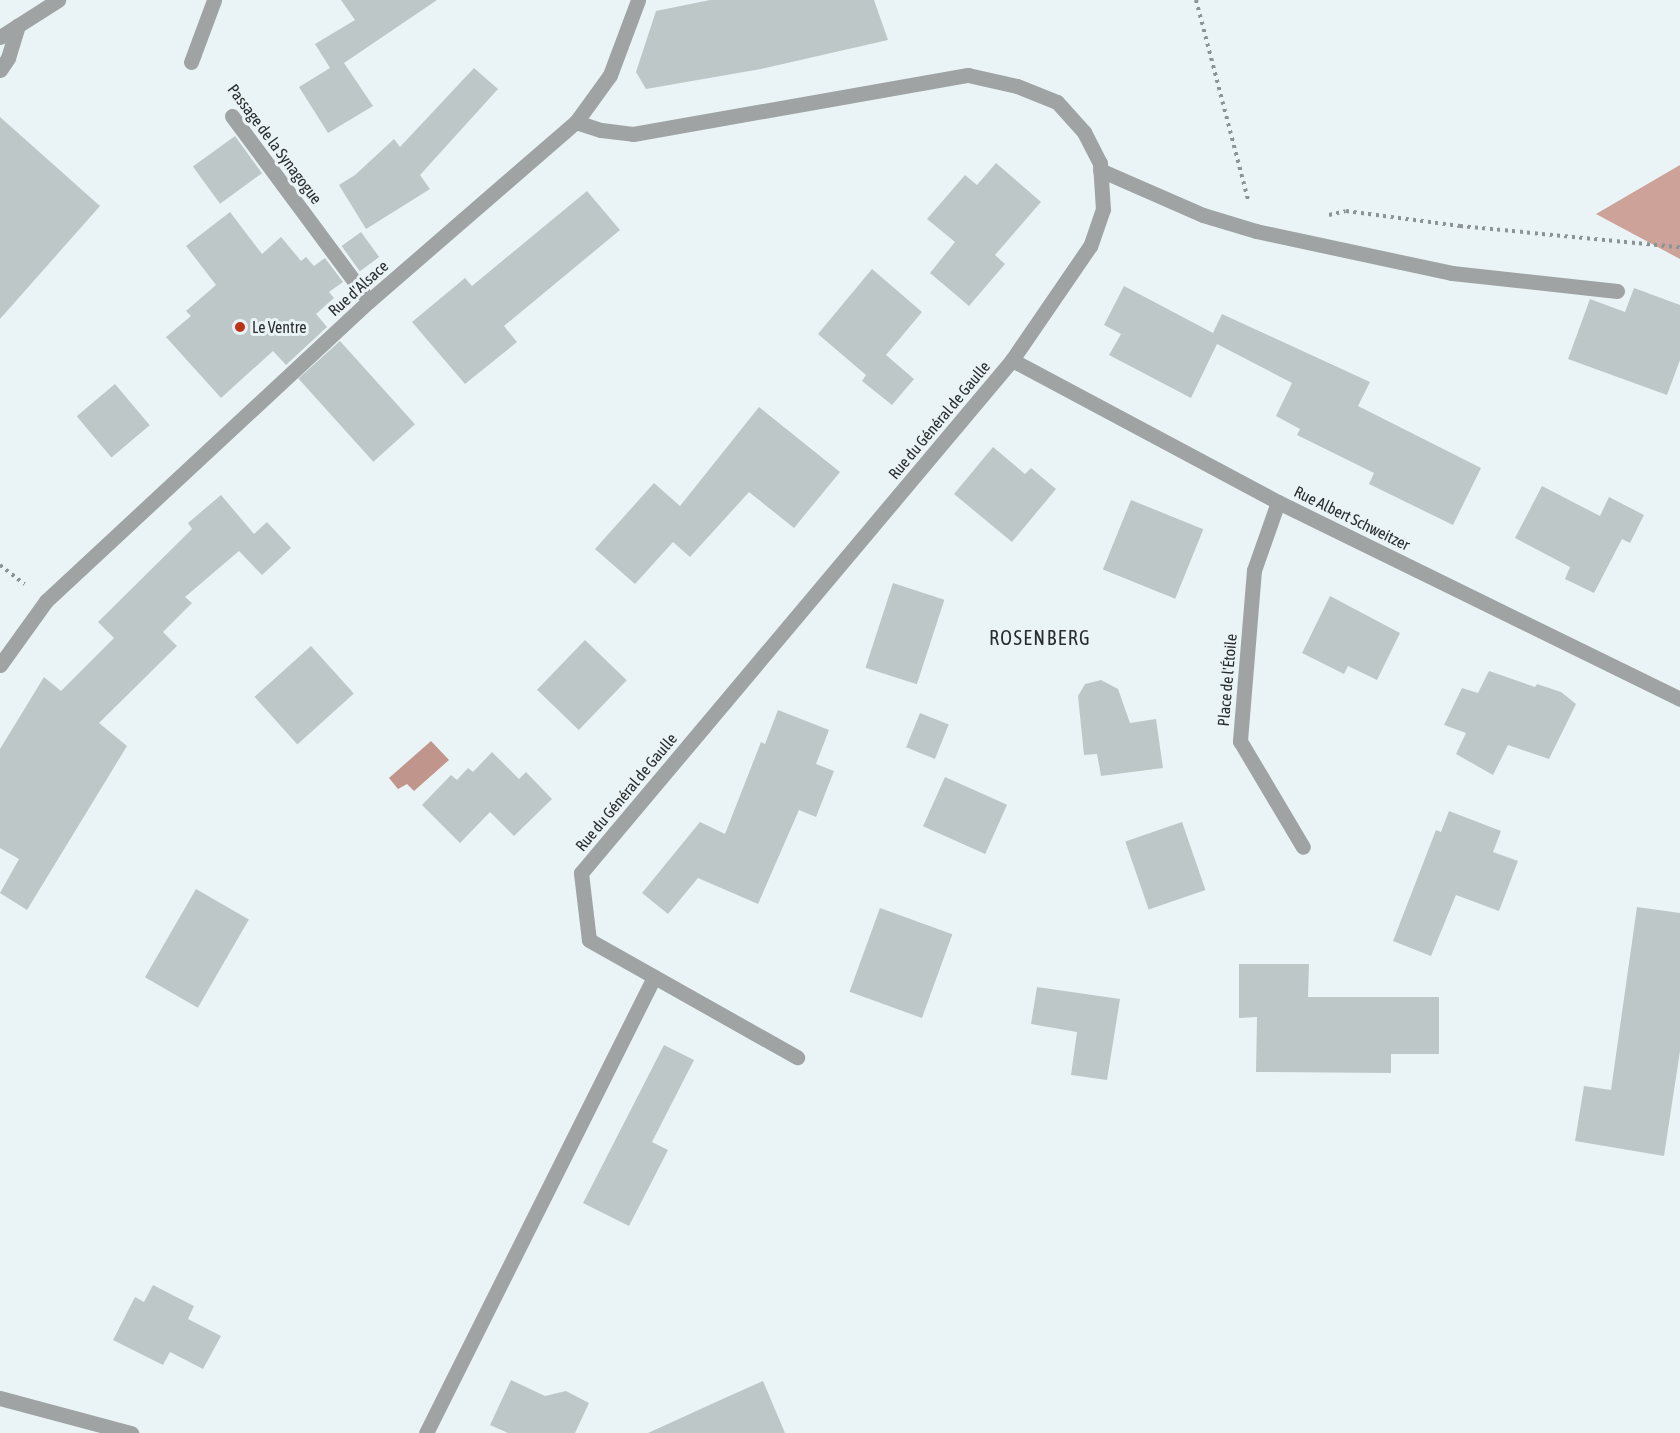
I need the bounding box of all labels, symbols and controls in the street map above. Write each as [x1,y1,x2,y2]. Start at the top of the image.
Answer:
street label: Passage de la Synagogue [224,80,326,208]
street label: Rue d'Alsace [324,256,392,320]
place label: Le Ventre [252,317,307,337]
marker: Le Ventre [233,320,247,334]
street label: Rue du Général de Gaulle [884,357,994,483]
street label: Rue Albert Schweitzer [1291,482,1413,554]
district label: ROSENBERG [989,625,1091,649]
street label: Place de l'Étoile [1213,633,1241,727]
street label: Rue du Général de Gaulle [571,729,681,855]

